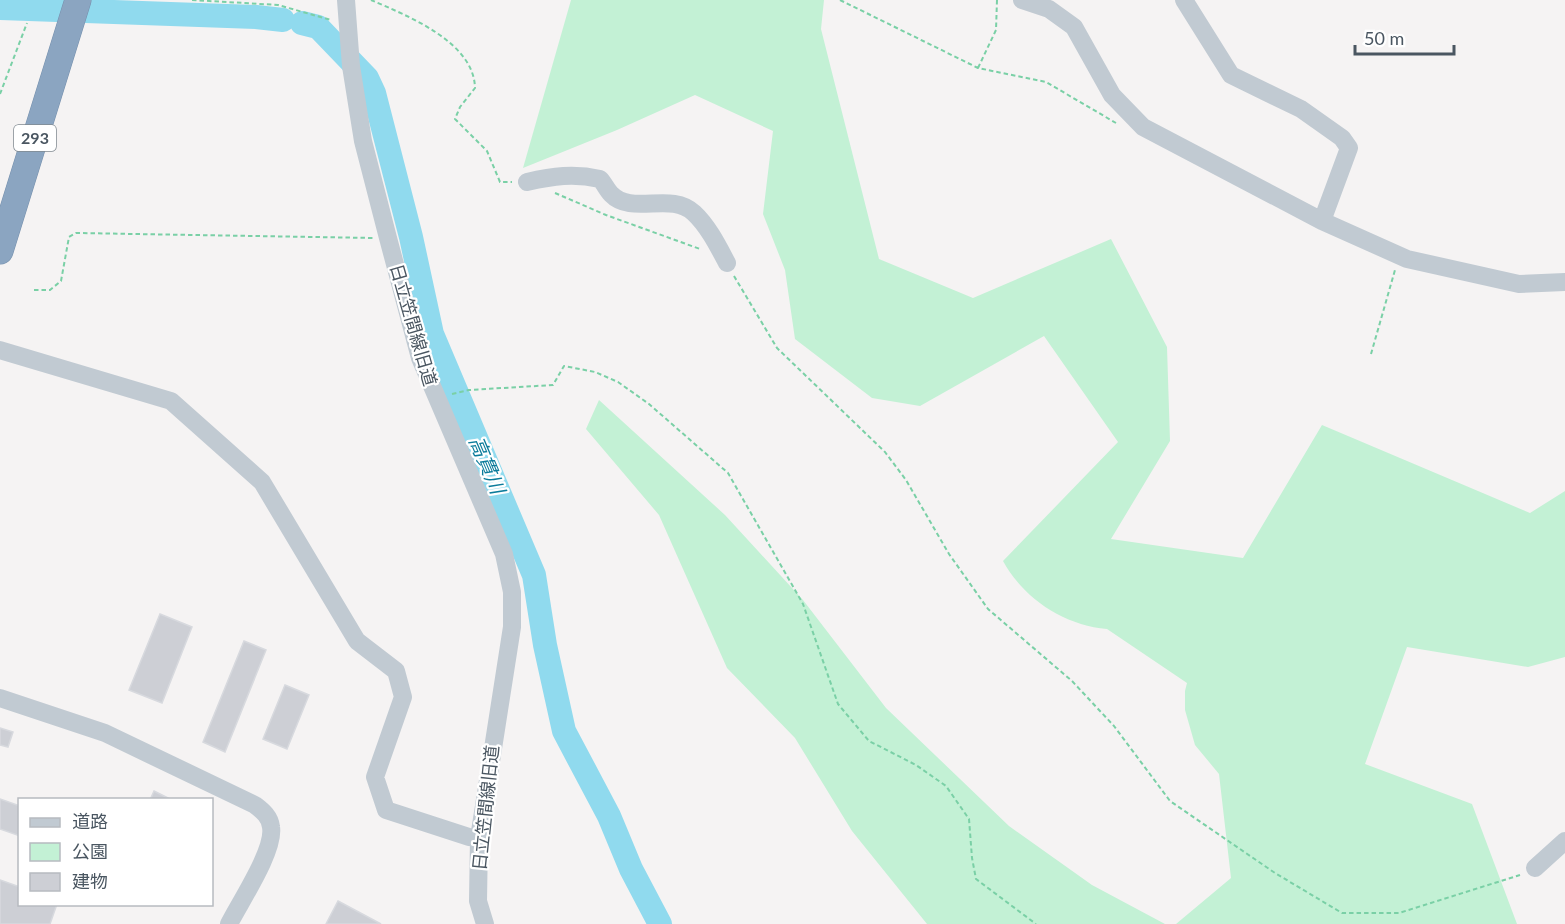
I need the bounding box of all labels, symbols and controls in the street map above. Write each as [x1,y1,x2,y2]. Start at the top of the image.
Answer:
scale bar [1355,18,1454,56]
text: 50 m [1364,27,1404,49]
road number: 293 [14,125,56,151]
street label: 日立笠間線旧道 [386,261,442,388]
water label: 高貫川 [465,432,511,499]
street label: 日立笠間線旧道 [467,744,503,872]
legend [18,798,213,906]
text: 道路 [72,810,108,832]
text: 公園 [72,840,108,862]
text: 建物 [72,870,108,892]

